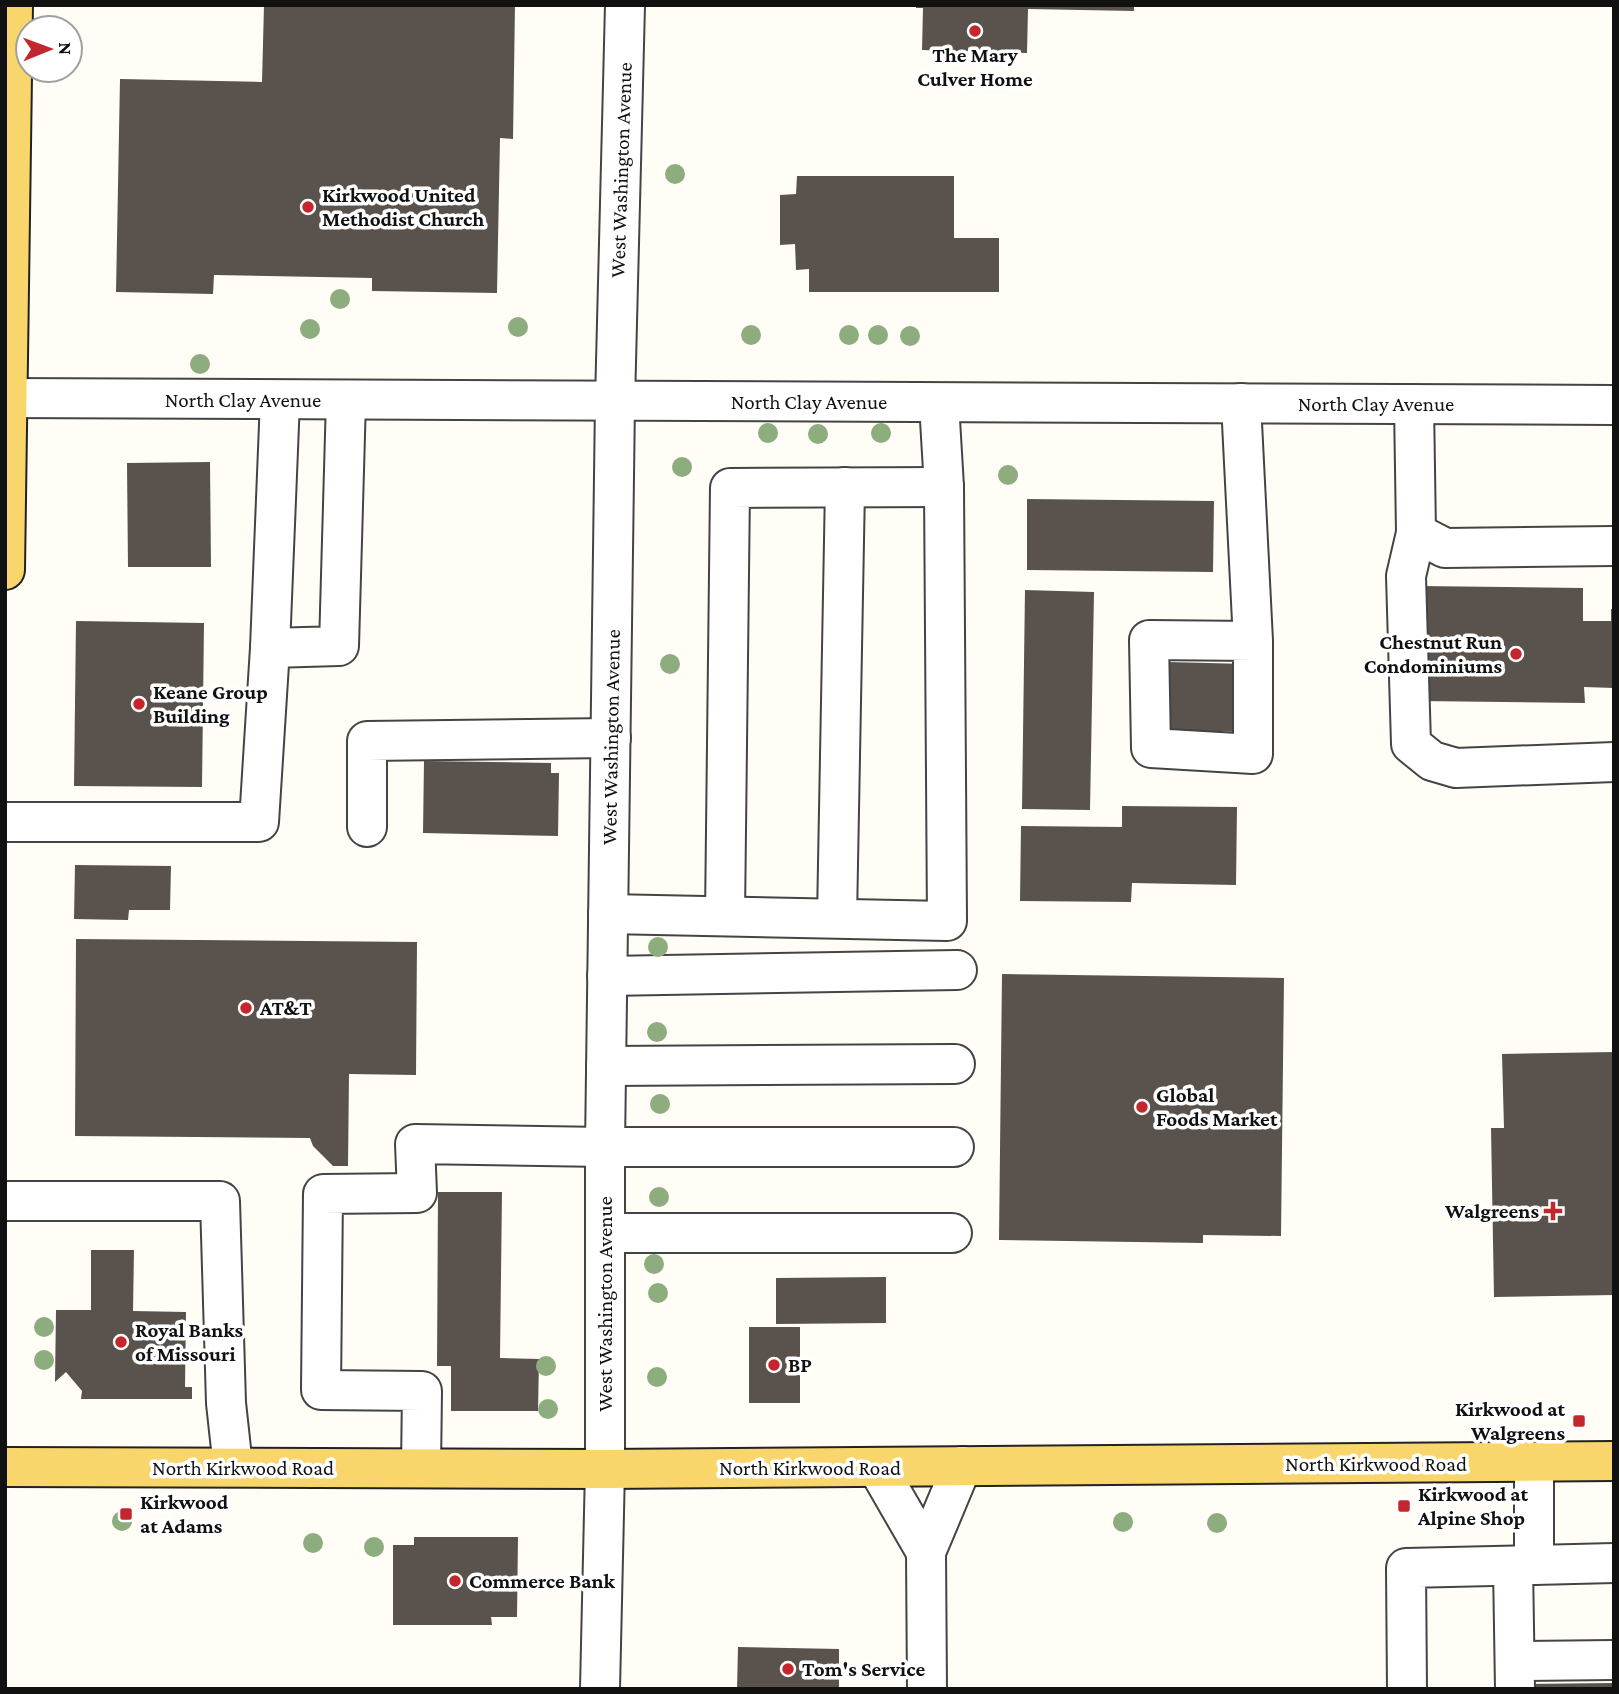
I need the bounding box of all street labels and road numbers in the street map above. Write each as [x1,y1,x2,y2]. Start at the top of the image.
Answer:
street label: West Washington Avenue [605,62,637,278]
street label: North Clay Avenue [165,388,321,412]
street label: North Clay Avenue [731,390,887,414]
street label: North Clay Avenue [1298,392,1454,416]
street label: West Washington Avenue [597,629,625,845]
street label: West Washington Avenue [593,1196,617,1412]
street label: North Kirkwood Road [1285,1452,1467,1476]
street label: North Kirkwood Road [152,1456,334,1480]
street label: North Kirkwood Road [719,1456,901,1480]

